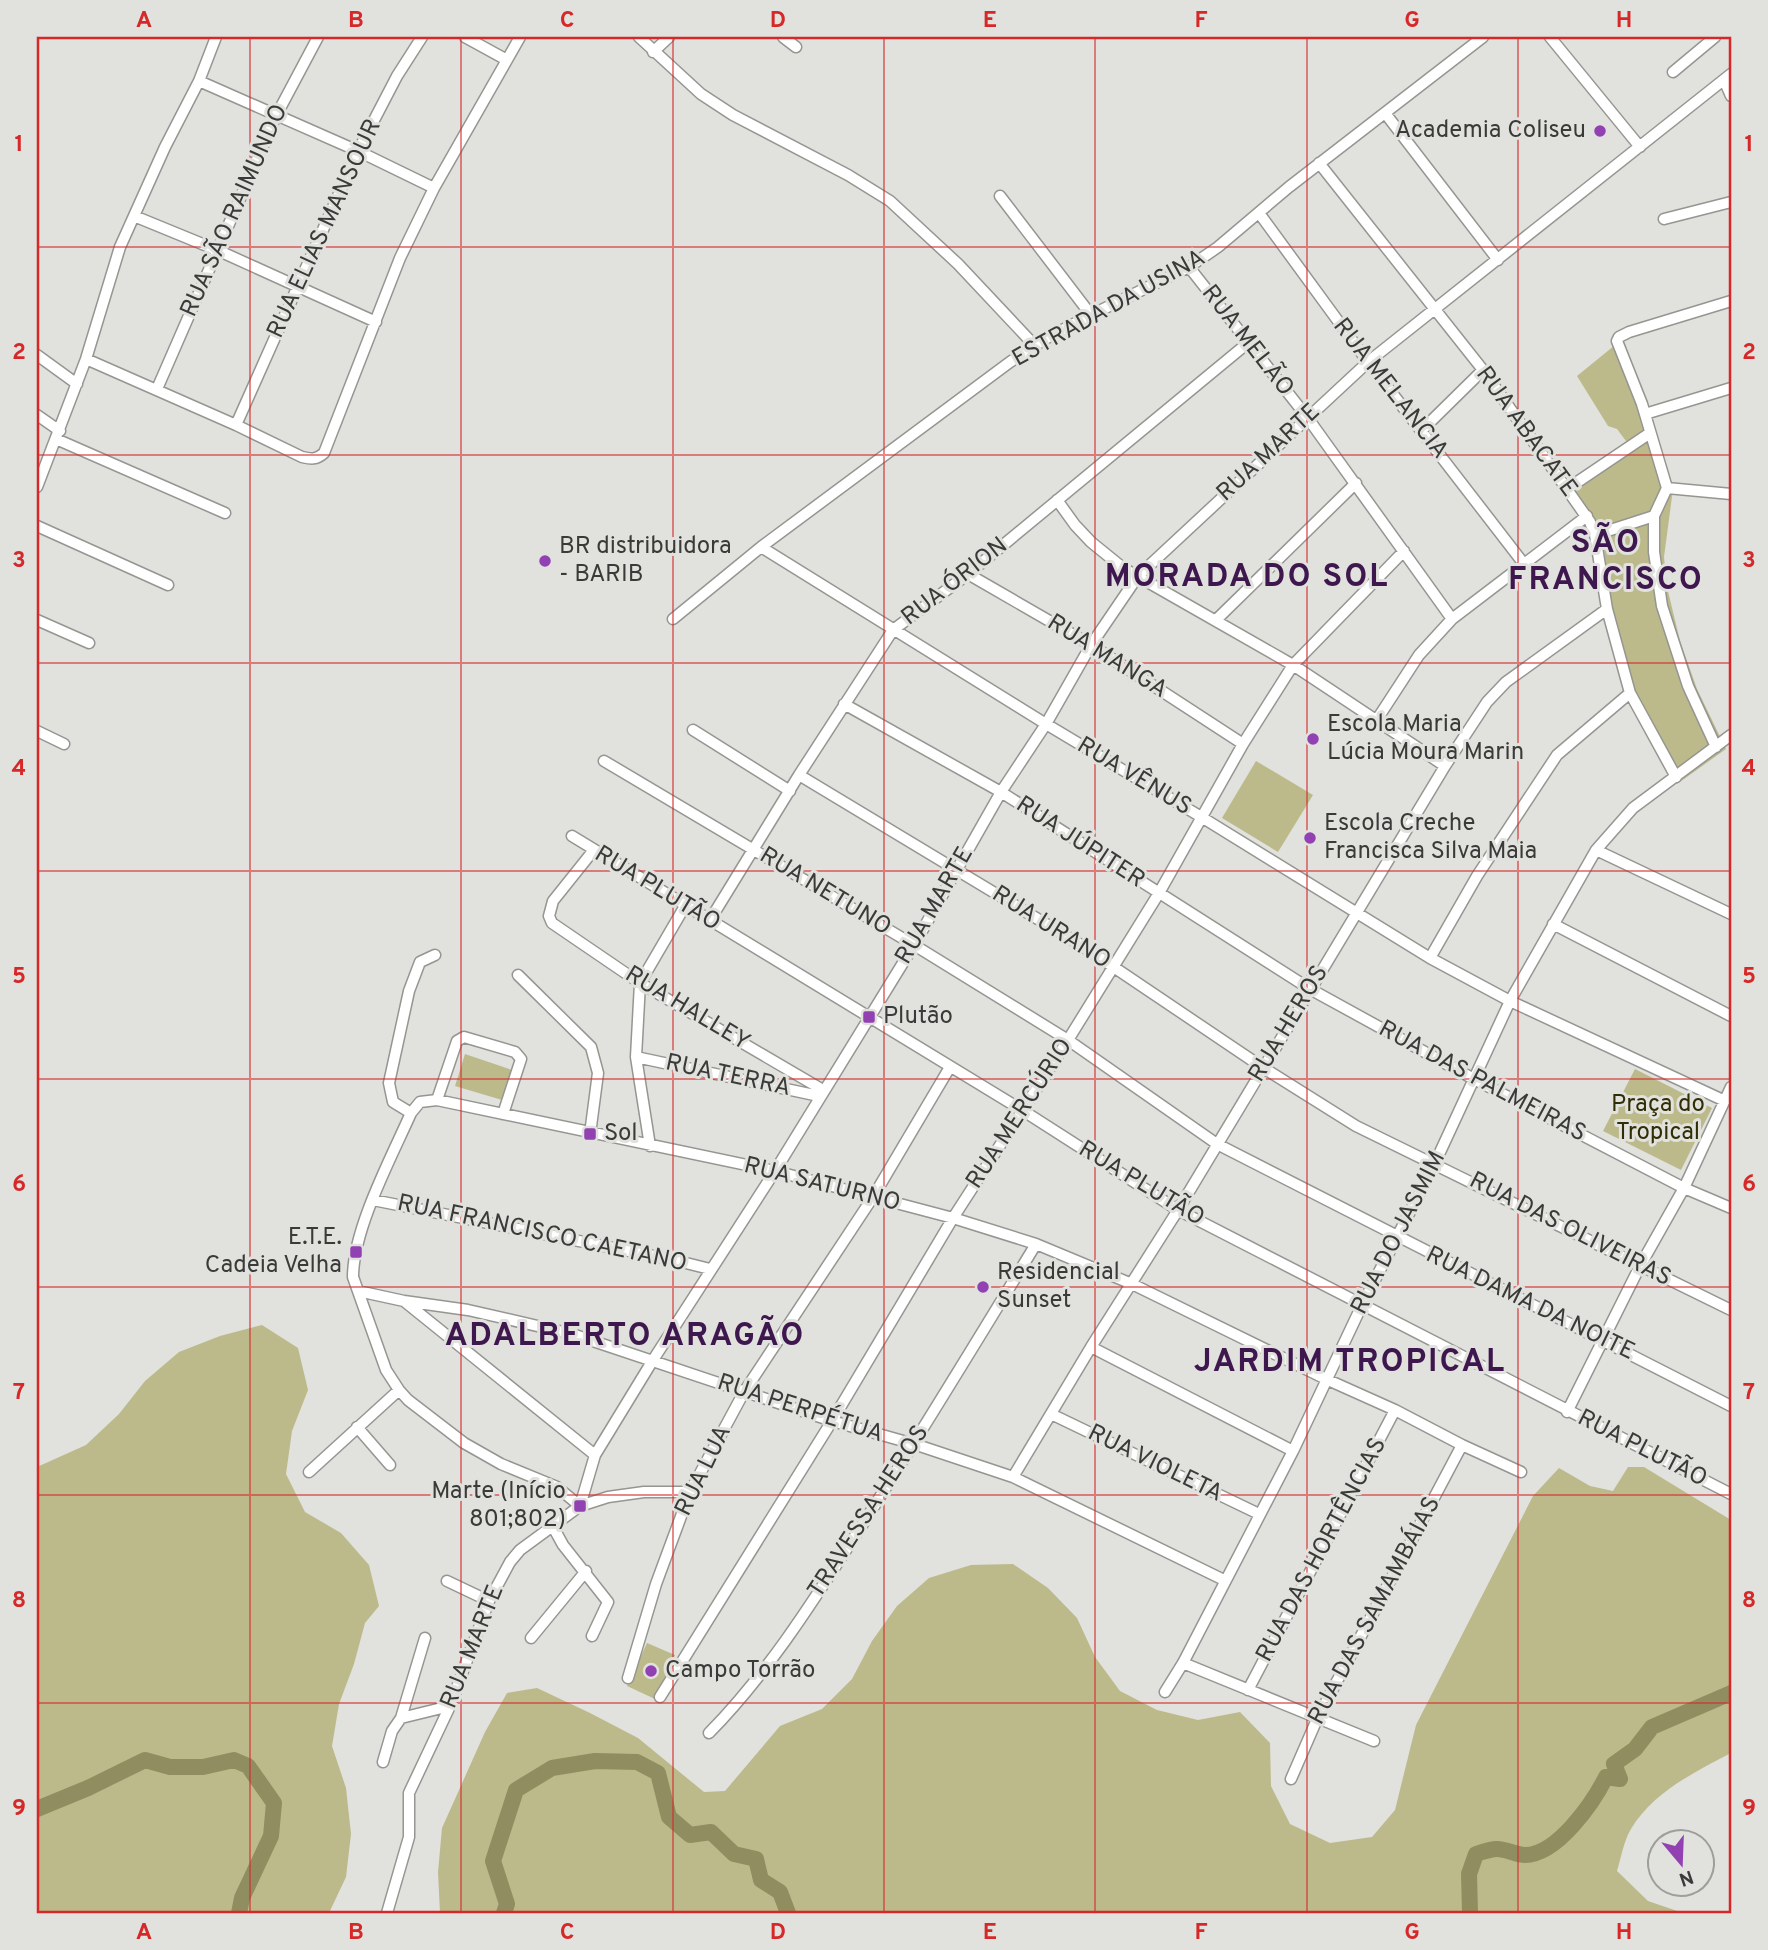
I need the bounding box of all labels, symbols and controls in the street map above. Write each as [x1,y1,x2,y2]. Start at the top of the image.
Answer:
text: A [136,7,152,36]
text: B [348,7,364,36]
text: C [560,7,574,36]
text: D [770,7,786,36]
text: E [983,7,997,36]
text: F [1194,7,1208,36]
text: G [1404,7,1420,36]
text: H [1616,7,1632,36]
street label: RUA SÃO RAIMUNDO [173,99,295,322]
street label: RUA ELIAS MANSOUR [261,115,389,343]
place label: Academia Coliseu [1395,116,1586,146]
marker: Academia Coliseu [1592,123,1608,139]
text: 1 [14,131,24,160]
text: 1 [1744,131,1754,160]
street label: ESTRADA DA USINA [1007,244,1211,374]
street label: RUA MELÃO [1194,278,1301,403]
street label: RUA MELANCIA [1326,313,1454,465]
text: 2 [12,339,26,368]
text: 2 [1742,339,1756,368]
street label: RUA ABACATE [1469,361,1583,503]
street label: RUA MARTE [1211,397,1327,509]
district label: SÃO FRANCISCO [1508,522,1704,601]
street label: RUA ÓRION [895,530,1014,633]
place label: BR distribuidora - BARIB [559,532,732,590]
text: 3 [12,547,26,576]
text: 3 [1742,547,1756,576]
marker: BR distribuidora - BARIB [537,553,553,569]
district label: MORADA DO SOL [1105,558,1389,598]
street label: RUA MANGA [1041,608,1173,706]
place label: Escola Maria Lúcia Moura Marin [1327,710,1524,768]
street label: RUA VÊNUS [1071,729,1198,823]
marker: Escola Maria Lúcia Moura Marin [1305,731,1321,747]
text: 4 [12,755,26,784]
text: 4 [1742,755,1756,784]
street label: RUA JÚPITER [1010,788,1151,896]
place label: Escola Creche Francisca Silva Maia [1324,809,1537,867]
marker: Escola Creche Francisca Silva Maia [1302,830,1318,846]
street label: RUA PLUTÃO [589,838,727,938]
street label: RUA NETUNO [754,841,896,943]
street label: RUA MARTE [889,842,981,970]
street label: RUA URANO [986,880,1116,976]
street label: RUA HALLEY [619,960,755,1058]
street label: RUA HEROS [1242,960,1336,1088]
text: 5 [12,963,26,992]
text: 5 [1742,963,1756,992]
place label: Plutão [883,1002,953,1032]
marker: Plutão [861,1009,877,1025]
street label: RUA DAS PALMEIRAS [1373,1015,1591,1149]
street label: RUA MERCÚRIO [958,1032,1080,1195]
street label: RUA TERRA [663,1048,793,1104]
park label: Praça do Tropical [1611,1090,1705,1148]
place label: Sol [604,1119,638,1149]
marker: Sol [582,1126,598,1142]
street label: RUA PLUTÃO [1073,1133,1211,1233]
street label: RUA DO JASMIM [1345,1146,1453,1320]
street label: RUA SATURNO [741,1151,903,1219]
street label: RUA DAS OLIVEIRAS [1464,1166,1676,1294]
text: 6 [12,1171,26,1200]
text: 6 [1742,1171,1756,1200]
street label: RUA FRANCISCO CAETANO [394,1189,690,1279]
place label: E.T.E. Cadeia Velha [205,1223,342,1281]
street label: RUA DAMA DA NOITE [1421,1240,1639,1368]
marker: E.T.E. Cadeia Velha [348,1244,364,1260]
place label: Residencial Sunset [997,1258,1120,1316]
marker: Residencial Sunset [975,1279,991,1295]
district label: ADALBERTO ARAGÃO [445,1315,805,1357]
district label: JARDIM TROPICAL [1194,1343,1506,1383]
street label: RUA PERPÉTUA [713,1366,887,1450]
text: 7 [13,1379,25,1408]
text: 7 [1743,1379,1755,1408]
street label: RUA PLUTÃO [1572,1402,1713,1495]
street label: RUA VIOLETA [1083,1418,1227,1510]
street label: TRAVESSA HEROS [802,1420,936,1604]
street label: RUA LUA [669,1421,739,1521]
street label: RUA DAS HORTÊNCIAS [1248,1432,1394,1667]
place label: Marte (Início 801;802) [431,1477,566,1535]
street label: RUA DAS SAMAMBÁIAS [1300,1491,1448,1730]
marker: Marte (Início 801;802) [572,1498,588,1514]
street label: RUA MARTE [435,1581,511,1713]
text: 8 [12,1587,26,1616]
text: 8 [1742,1587,1756,1616]
place label: Campo Torrão [665,1656,815,1686]
marker: Campo Torrão [643,1663,659,1679]
text: 9 [12,1795,26,1824]
text: 9 [1742,1795,1756,1824]
north arrow [1646,1828,1716,1898]
text: N [1676,1864,1696,1891]
text: A [136,1919,152,1948]
text: B [348,1919,364,1948]
text: C [560,1919,574,1948]
text: D [770,1919,786,1948]
text: E [983,1919,997,1948]
text: F [1194,1919,1208,1948]
text: G [1404,1919,1420,1948]
text: H [1616,1919,1632,1948]

